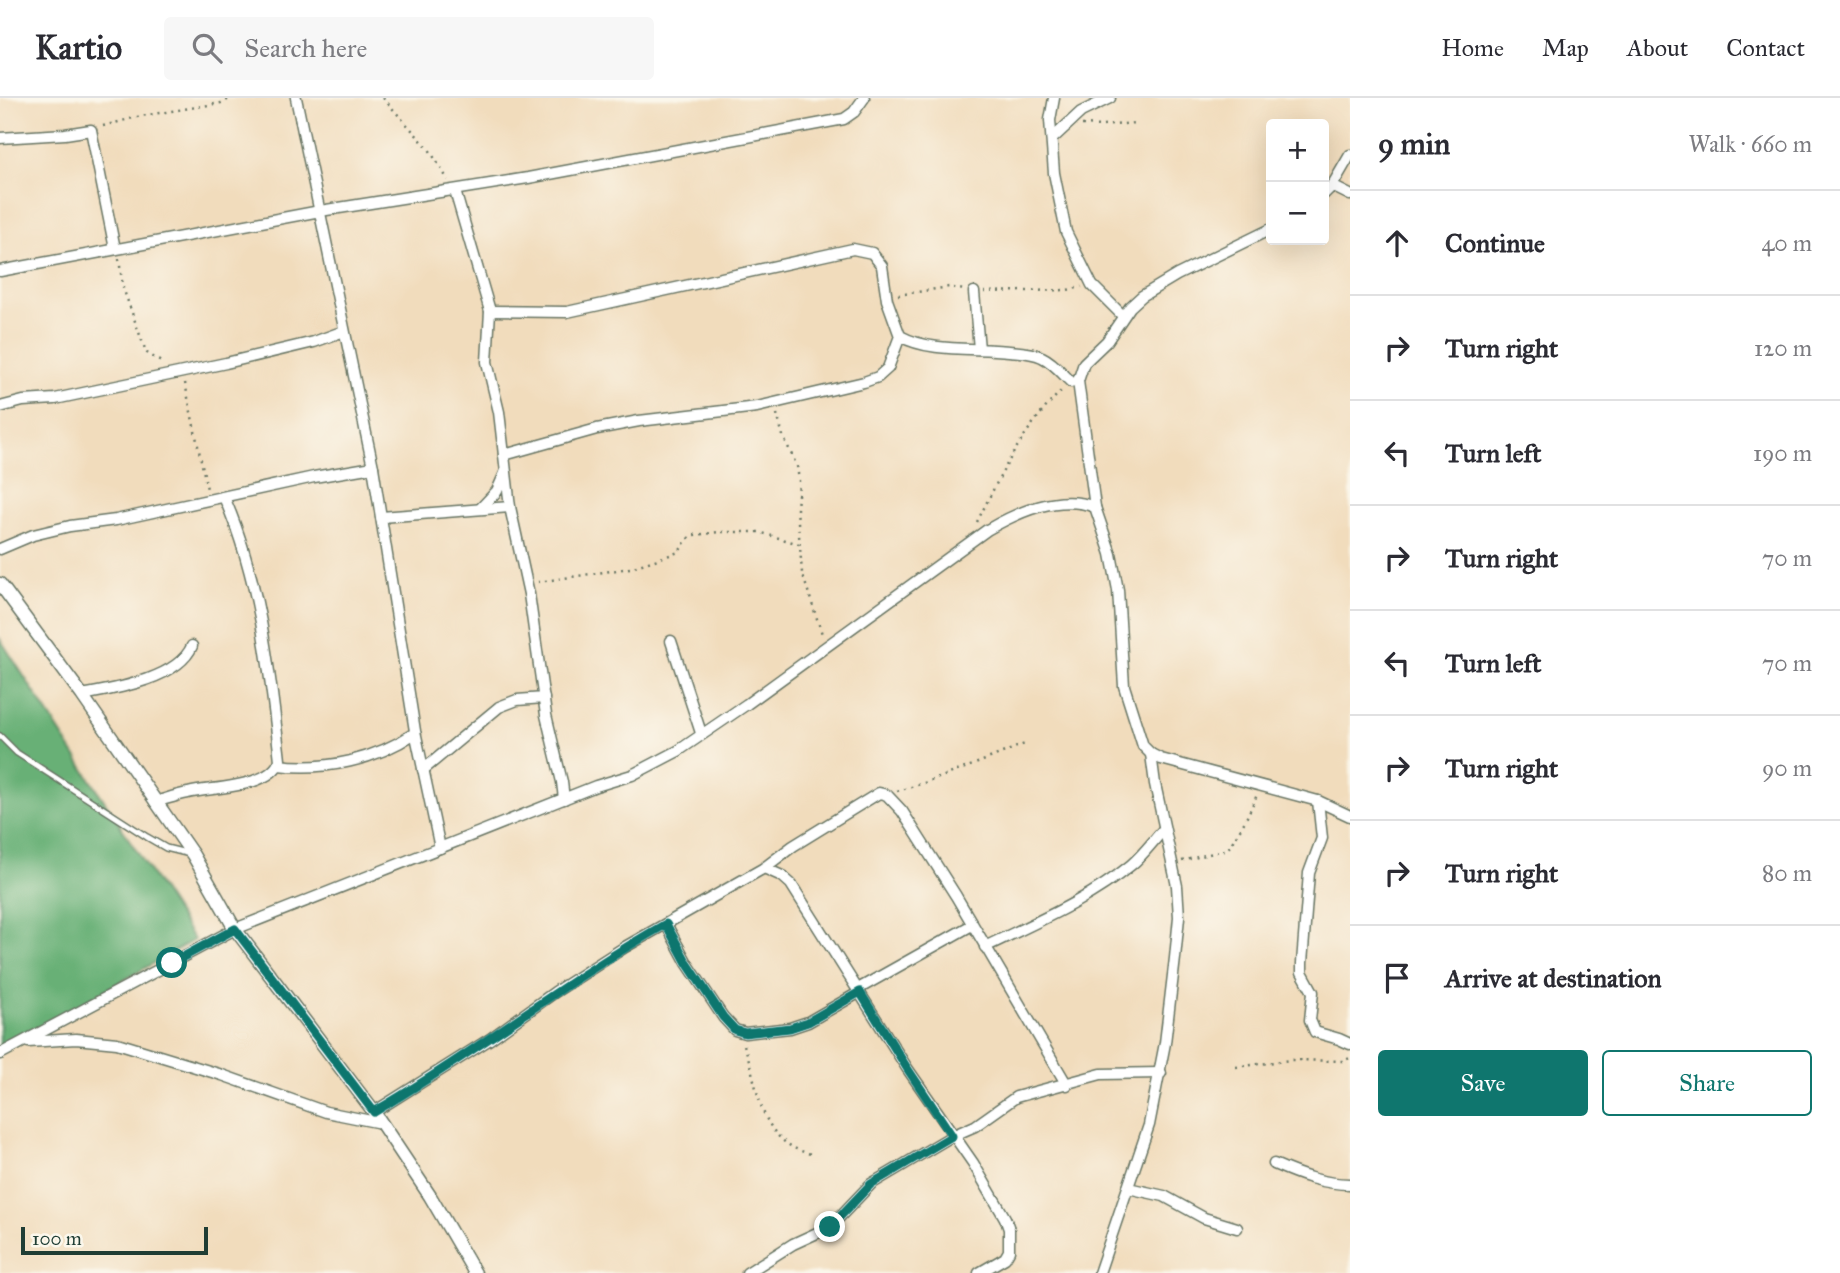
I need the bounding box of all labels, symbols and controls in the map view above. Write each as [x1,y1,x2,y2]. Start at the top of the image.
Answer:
search box [164,17,654,80]
text: Kartio [35,28,122,68]
icon: search [188,29,226,67]
text: Search here [244,32,367,64]
text: Home [1441,33,1504,63]
text: Map [1542,33,1589,63]
text: About [1627,33,1688,63]
text: Contact [1726,33,1805,63]
map controls [1266,119,1329,245]
button: + [1266,119,1329,182]
text: 9 min [1378,126,1450,162]
text: Walk · 660 m [1688,130,1812,158]
button: − [1266,182,1329,245]
icon: ahead [1378,224,1416,262]
text: Continue [1445,227,1545,259]
text: 40 m [1762,229,1812,257]
icon: right [1378,329,1416,367]
text: Turn right [1445,332,1558,364]
text: 120 m [1754,334,1812,362]
icon: left [1378,434,1416,472]
text: Turn left [1445,437,1541,469]
text: 190 m [1753,439,1812,467]
icon: right [1378,539,1416,577]
text: Turn right [1445,542,1558,574]
text: 70 m [1762,544,1812,572]
icon: left [1378,644,1416,682]
text: Turn left [1445,647,1541,679]
text: 70 m [1762,649,1812,677]
icon: right [1378,749,1416,787]
text: Turn right [1445,752,1558,784]
text: 90 m [1762,754,1812,782]
icon: right [1378,854,1416,892]
text: Turn right [1445,857,1558,889]
text: 80 m [1762,859,1812,887]
route start [156,947,187,978]
icon: arrive [1378,959,1416,997]
text: Arrive at destination [1445,962,1662,994]
button: Save [1378,1050,1588,1116]
button: Share [1602,1050,1812,1116]
route end [814,1211,845,1242]
scale bar [21,1224,208,1256]
text: 100 m [32,1227,82,1250]

